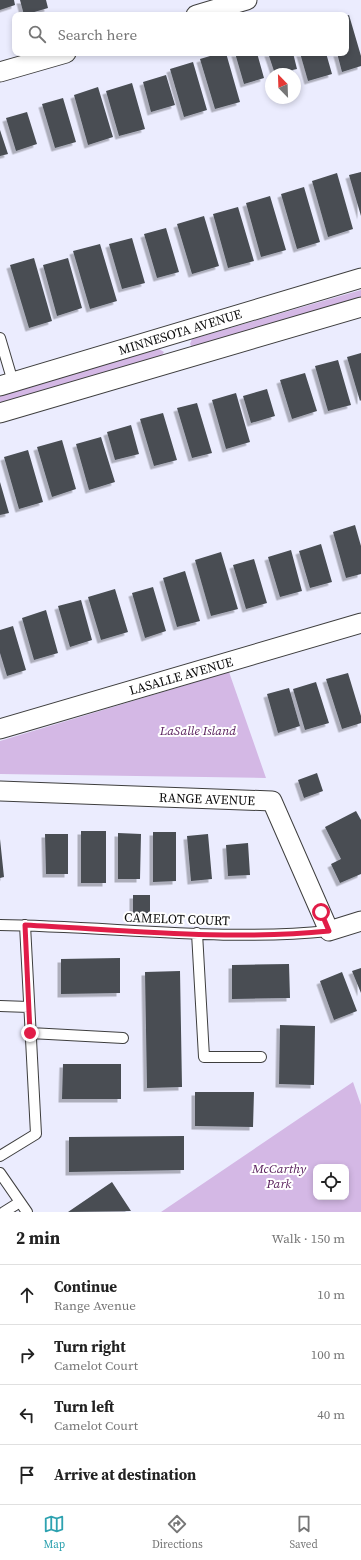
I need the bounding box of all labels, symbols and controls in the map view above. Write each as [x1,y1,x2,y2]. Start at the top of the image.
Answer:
search box [12,12,349,56]
icon: search [26,23,48,45]
text: Search here [58,24,137,45]
north arrow [265,68,301,104]
street label: MINNESOTA AVENUE [116,305,244,359]
street label: LASALLE AVENUE [127,653,235,699]
park label: LaSalle Island [159,722,236,739]
street label: RANGE AVENUE [159,789,255,809]
route start [312,903,330,921]
street label: CAMELOT COURT [124,909,230,929]
route end [21,1024,39,1042]
park label: McCarthy Park [251,1160,307,1192]
map controls [313,1164,349,1200]
button: locate [313,1164,349,1200]
text: 2 min [16,1226,60,1250]
text: Walk · 150 m [272,1230,345,1247]
text: Continue [54,1276,117,1297]
icon: ahead [16,1284,38,1306]
text: 10 m [317,1286,345,1303]
text: Range Avenue [54,1297,136,1314]
text: Turn right [54,1336,126,1357]
icon: right [16,1344,38,1366]
text: 100 m [311,1346,345,1363]
text: Camelot Court [54,1357,138,1374]
text: Turn left [54,1396,114,1417]
icon: left [16,1404,38,1426]
text: 40 m [317,1406,345,1423]
text: Camelot Court [54,1417,138,1434]
icon: arrive [16,1464,38,1486]
text: Arrive at destination [54,1464,196,1485]
tab: Map [43,1513,65,1552]
tab: Directions [152,1513,203,1552]
tab: Saved [289,1513,318,1552]

